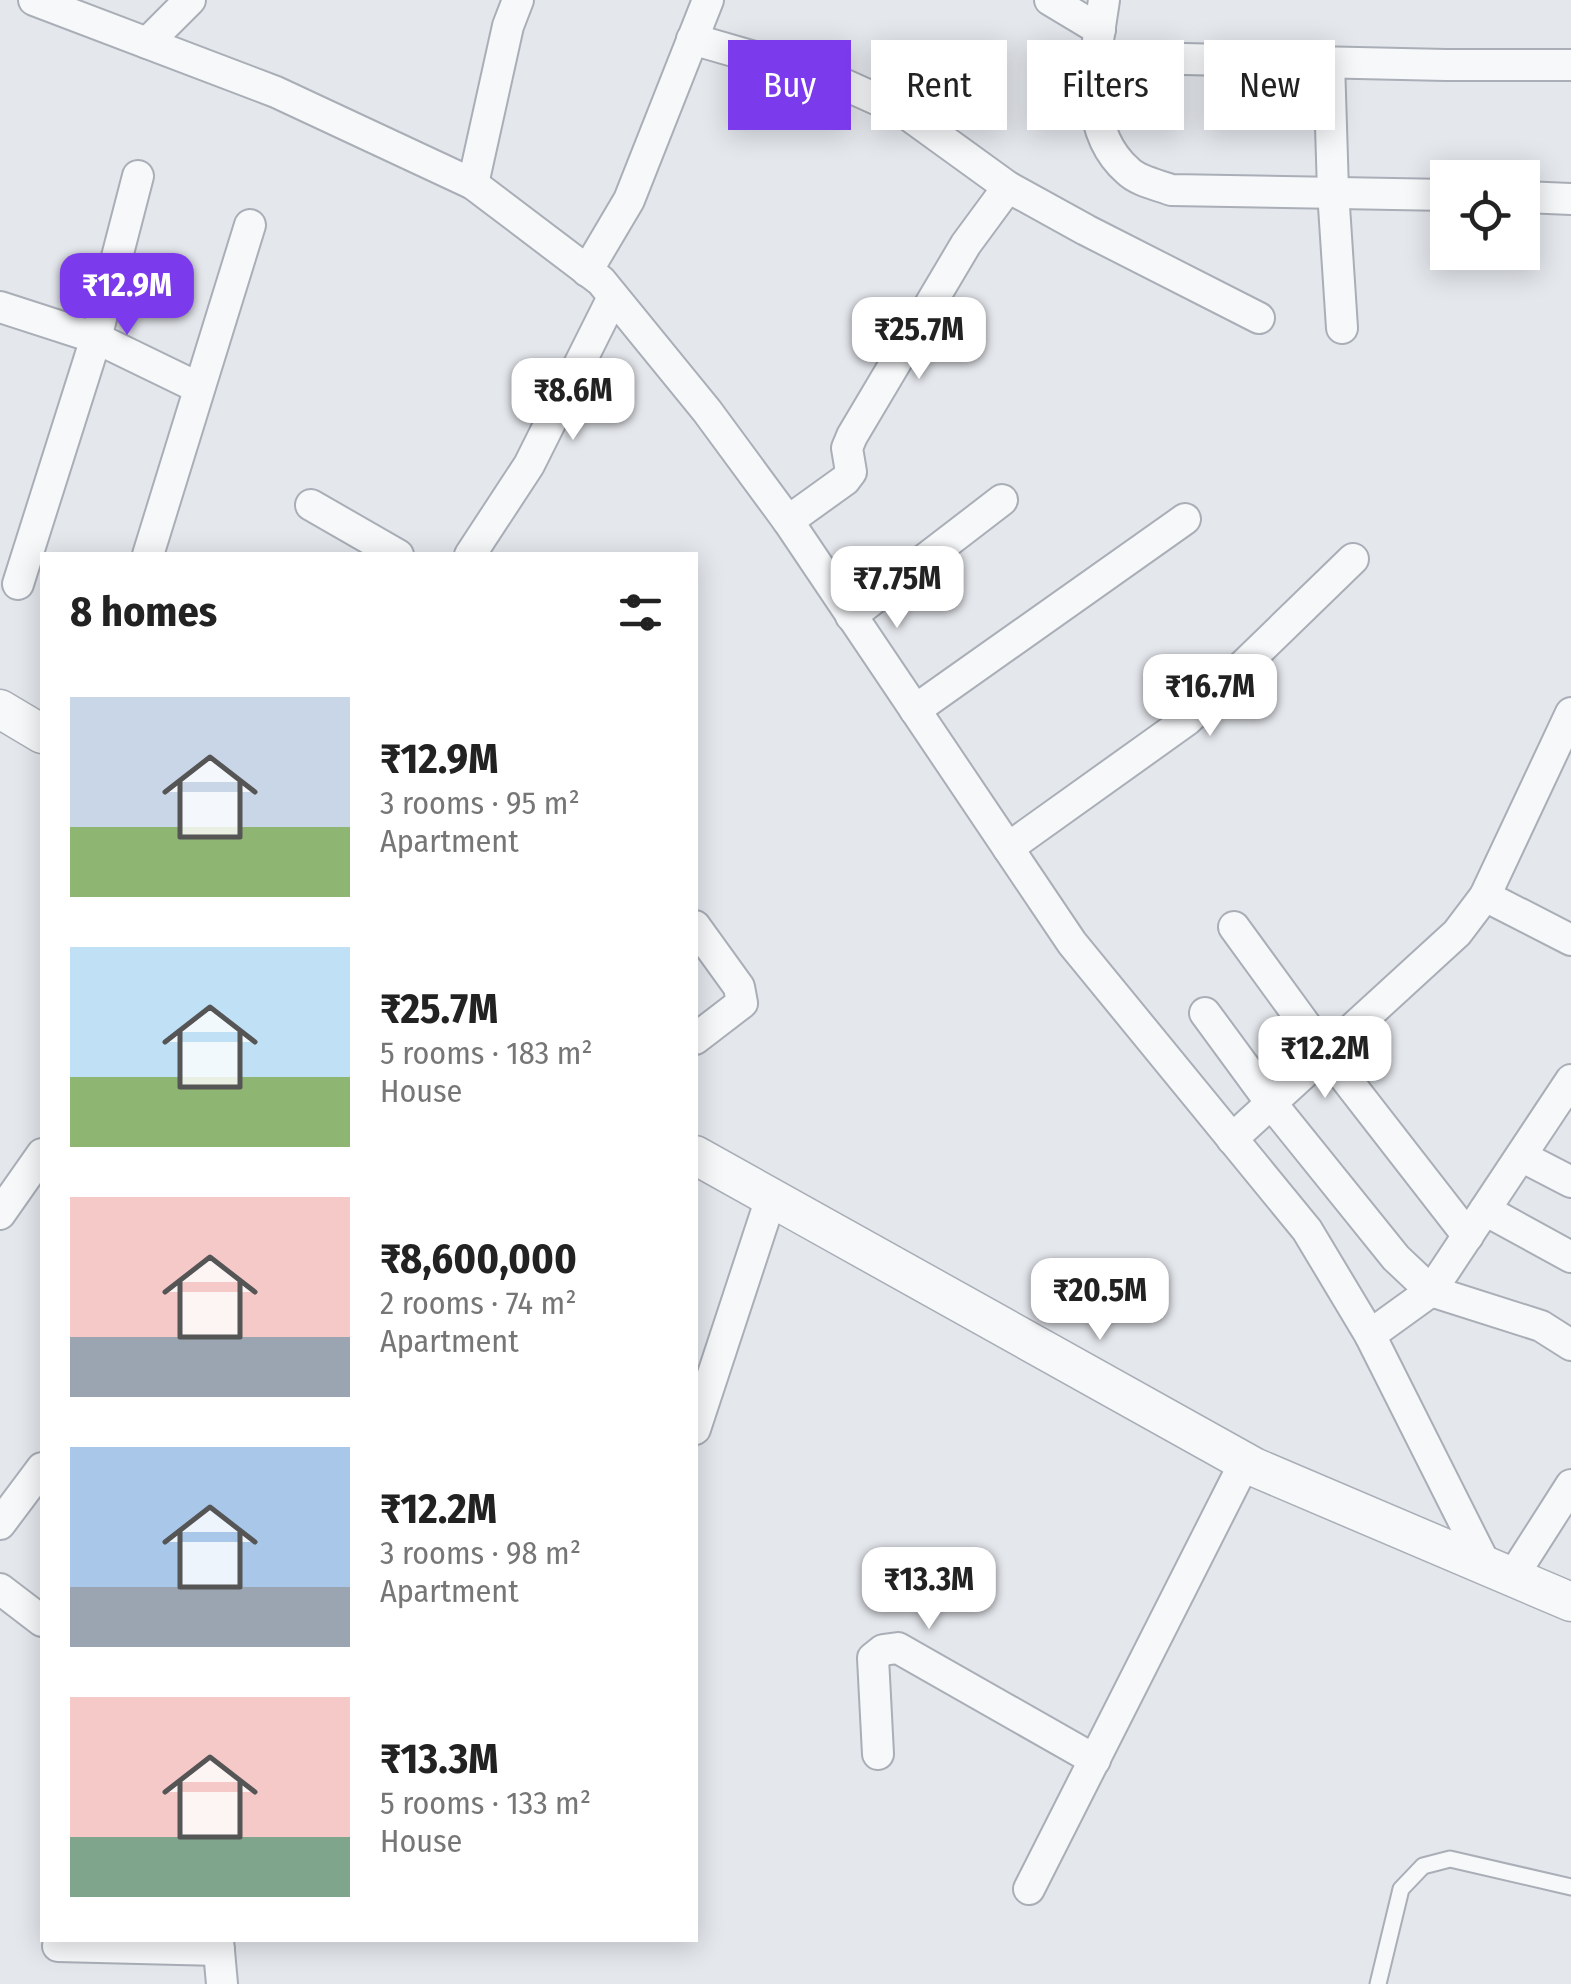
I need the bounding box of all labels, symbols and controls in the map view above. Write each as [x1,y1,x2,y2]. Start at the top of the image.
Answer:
chip: Buy [728,40,851,130]
chip: Rent [871,40,1007,130]
chip: Filters [1027,40,1184,130]
chip: New [1204,40,1335,130]
map controls [1430,160,1540,270]
button: locate [1430,160,1540,270]
pin: ₹12.9M [46,253,208,338]
text: ₹12.9M [82,266,172,304]
pin: ₹25.7M [838,297,1000,382]
text: ₹25.7M [874,310,964,348]
pin: ₹8.6M [503,358,643,443]
text: ₹8.6M [533,371,613,409]
pin: ₹7.75M [816,546,978,631]
text: ₹7.75M [853,559,941,597]
icon: filters [613,585,668,640]
text: 8 homes [70,587,217,637]
pin: ₹16.7M [1129,654,1291,739]
text: ₹16.7M [1165,667,1255,705]
text: ₹12.9M [380,734,498,784]
icon: home [150,737,270,857]
text: 3 rooms · 95 m² [380,784,580,822]
text: Apartment [380,822,519,860]
text: ₹25.7M [380,984,498,1034]
icon: home [150,987,270,1107]
pin: ₹12.2M [1244,1016,1406,1101]
text: ₹12.2M [1280,1029,1370,1067]
text: 5 rooms · 183 m² [380,1034,593,1072]
text: House [380,1072,462,1110]
text: ₹8,600,000 [380,1234,577,1284]
icon: home [150,1237,270,1357]
pin: ₹20.5M [1019,1258,1181,1343]
text: ₹20.5M [1053,1271,1147,1309]
text: 2 rooms · 74 m² [380,1284,577,1322]
text: Apartment [380,1322,519,1360]
text: ₹12.2M [380,1484,497,1534]
icon: home [150,1487,270,1607]
text: 3 rooms · 98 m² [380,1534,581,1572]
pin: ₹13.3M [848,1547,1010,1632]
text: ₹13.3M [884,1560,974,1598]
text: Apartment [380,1572,519,1610]
text: ₹13.3M [380,1734,499,1784]
icon: home [150,1737,270,1857]
text: 5 rooms · 133 m² [380,1784,591,1822]
text: House [380,1822,462,1860]

